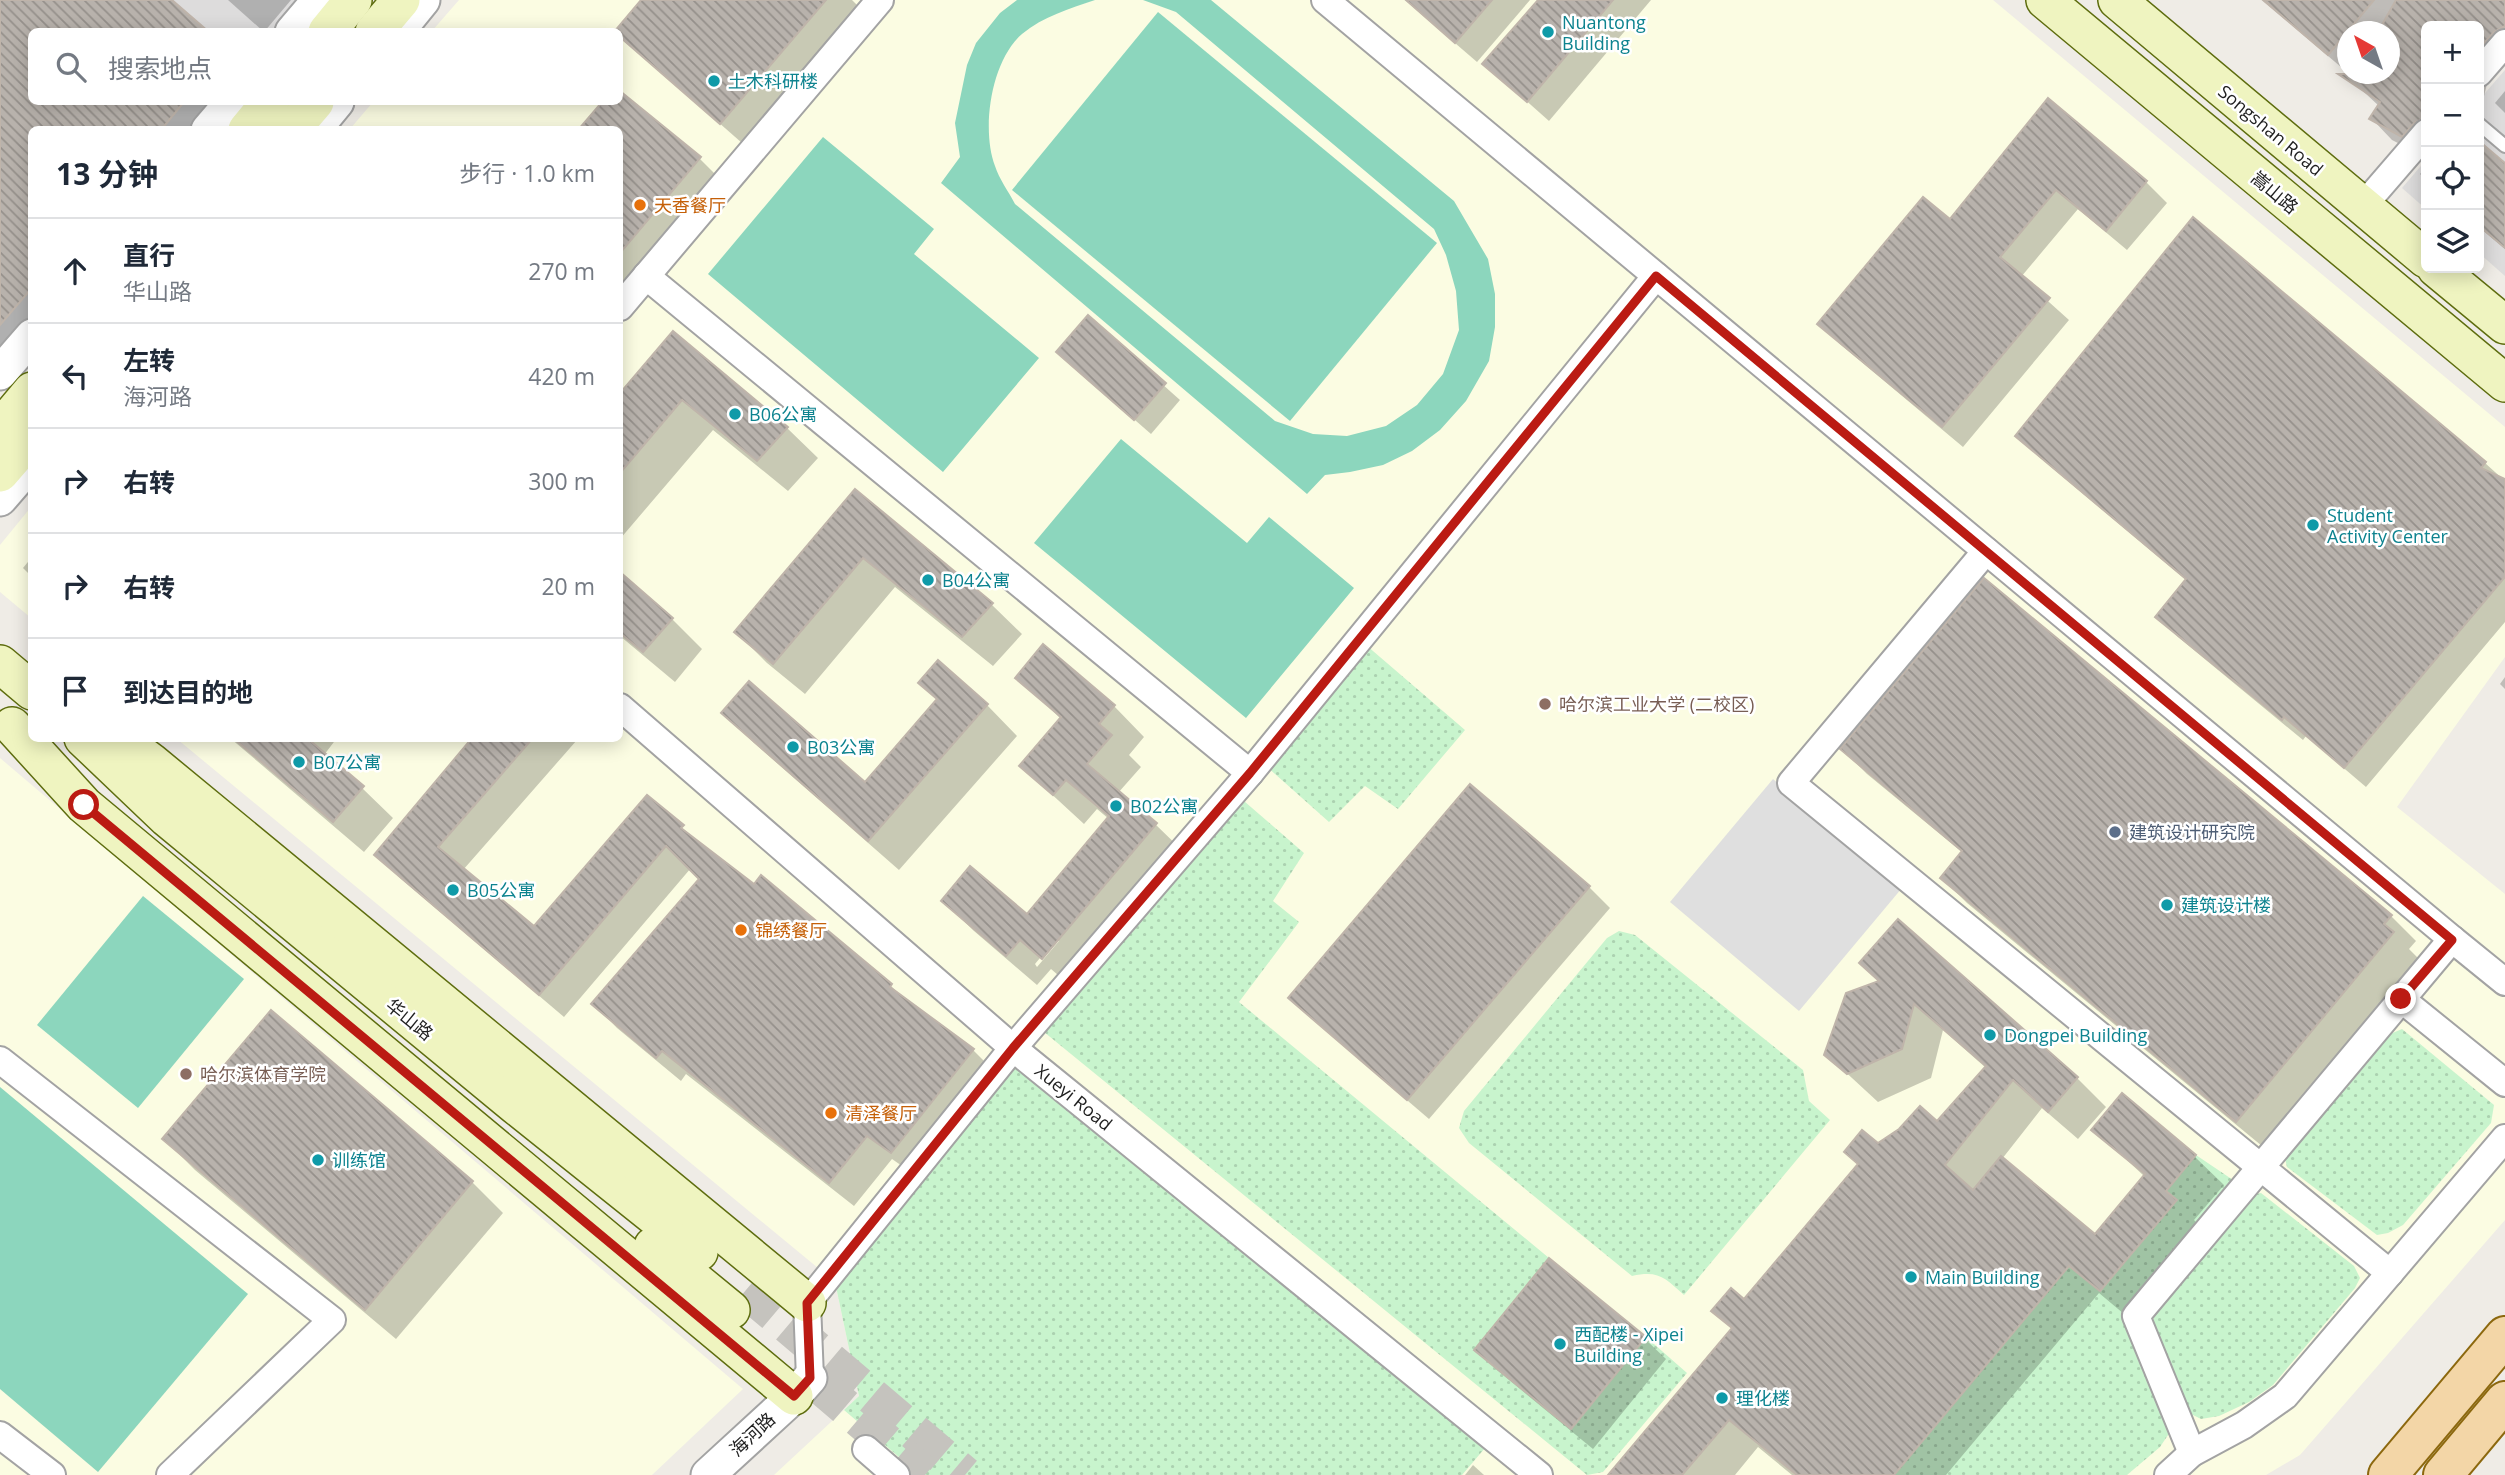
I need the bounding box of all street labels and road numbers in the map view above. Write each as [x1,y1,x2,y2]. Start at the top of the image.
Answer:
street label: Songshan Road [2214,79,2328,181]
street label: 嵩山路 [2247,165,2303,219]
street label: 华山路 [381,993,439,1045]
street label: Xueyi Road [1030,1058,1118,1136]
street label: 海河路 [724,1407,780,1461]

